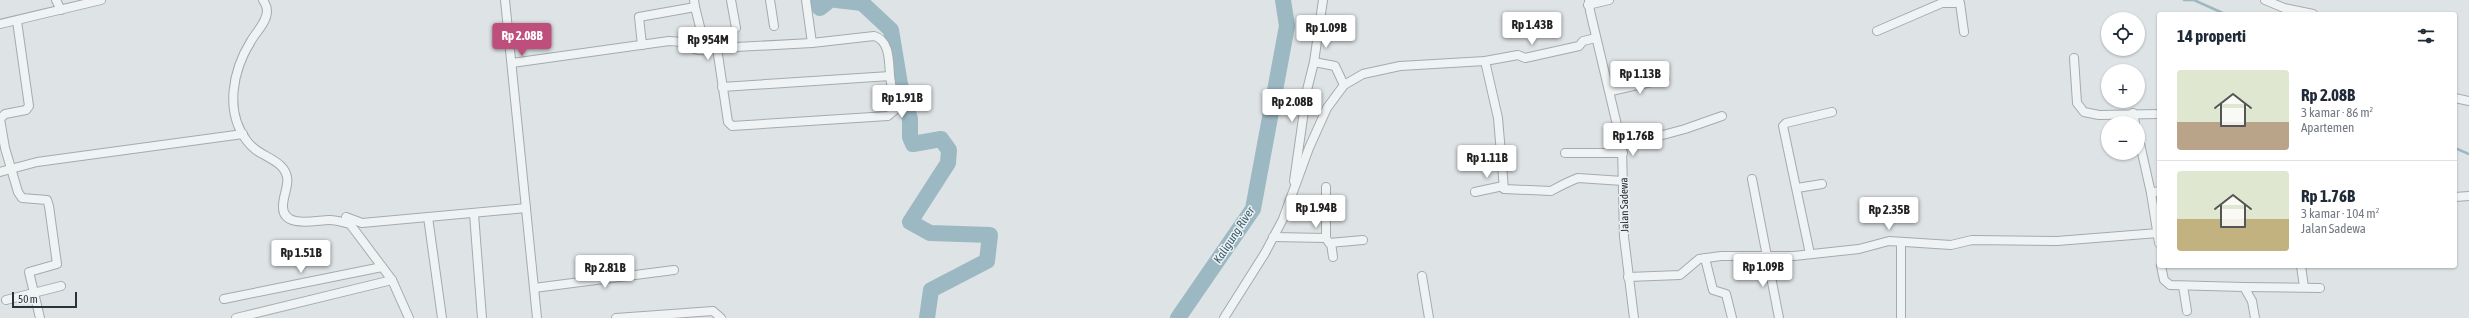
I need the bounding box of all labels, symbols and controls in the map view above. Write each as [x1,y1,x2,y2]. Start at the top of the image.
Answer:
pin: Rp 1.43B [1491,12,1573,46]
map controls [2101,12,2145,160]
button: locate [2101,12,2145,56]
pin: Rp 1.09B [1285,15,1367,49]
text: Rp 1.43B [1511,17,1553,32]
text: Rp 1.09B [1305,20,1347,35]
pin: Rp 2.08B [481,23,563,57]
icon: filters [2415,25,2437,47]
text: 14 properti [2177,26,2246,46]
pin: Rp 954M [671,27,745,61]
text: Rp 2.08B [501,28,543,43]
text: Rp 954M [687,32,729,47]
pin: Rp 1.13B [1599,61,1681,95]
button: + [2101,64,2145,108]
text: Rp 1.13B [1619,66,1661,81]
pin: Rp 1.91B [861,85,943,119]
text: Rp 2.08B [2301,85,2355,105]
icon: home [2209,86,2257,134]
pin: Rp 2.08B [1251,89,1333,123]
text: Rp 1.91B [881,90,923,105]
text: Rp 2.08B [1271,94,1313,109]
text: 3 kamar · 86 m² [2301,105,2373,120]
button: − [2101,116,2145,160]
text: Apartemen [2301,120,2354,135]
pin: Rp 1.76B [1592,123,1674,157]
text: Rp 1.76B [1612,128,1654,143]
pin: Rp 1.11B [1446,145,1528,179]
text: Rp 1.11B [1466,150,1508,165]
street label: Jalan Sadewa [1618,177,1630,233]
text: Rp 1.76B [2301,186,2355,206]
icon: home [2209,187,2257,235]
pin: Rp 1.94B [1275,195,1357,229]
pin: Rp 2.35B [1848,197,1930,231]
text: Rp 1.94B [1295,200,1337,215]
text: Rp 2.35B [1868,202,1910,217]
water label: Kaligung River [1211,204,1258,266]
text: 3 kamar · 104 m² [2301,206,2379,221]
text: Jalan Sadewa [2301,221,2366,236]
pin: Rp 1.51B [260,240,342,274]
text: Rp 1.51B [280,245,322,260]
pin: Rp 1.09B [1722,254,1804,288]
pin: Rp 2.81B [564,255,646,289]
text: Rp 1.09B [1742,259,1784,274]
text: Rp 2.81B [584,260,626,275]
scale bar [12,290,77,309]
text: 50 m [18,293,38,305]

